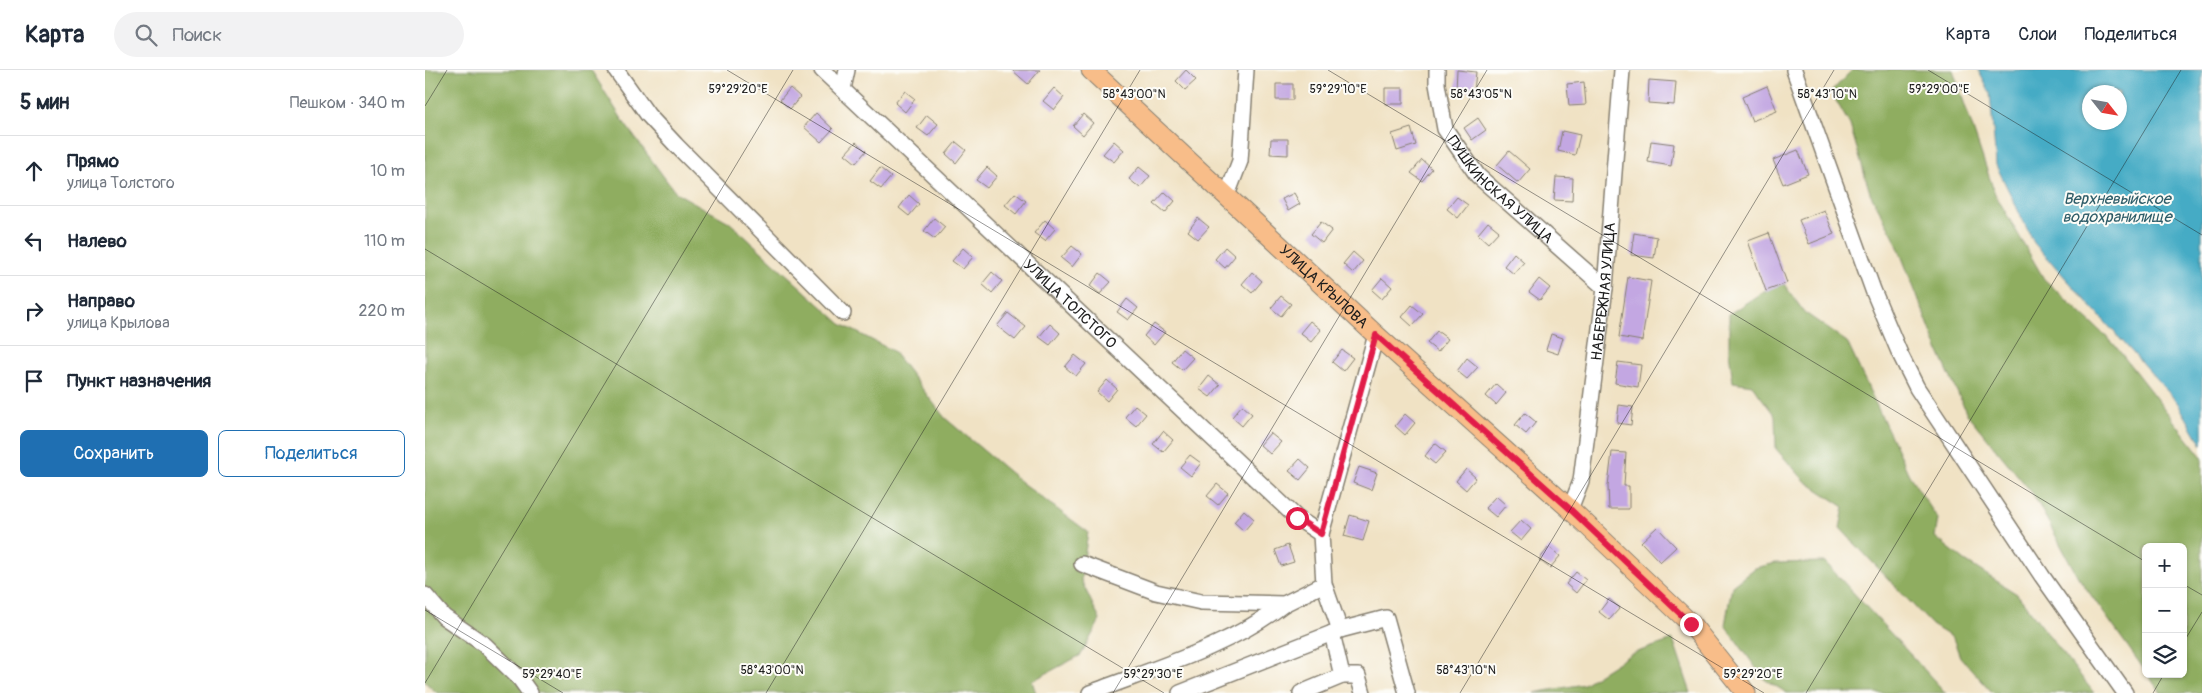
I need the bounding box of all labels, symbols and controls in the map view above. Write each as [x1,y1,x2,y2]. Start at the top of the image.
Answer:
search box [114,12,464,57]
text: Карта [25,20,84,49]
icon: search [132,21,160,49]
text: Поиск [172,23,222,47]
text: Карта [1946,23,1990,46]
text: Слои [2018,23,2056,46]
text: Поделиться [2084,23,2177,46]
text: 59°29'20"E [708,82,768,97]
text: 59°29'10"E [1309,82,1367,97]
text: 59°29'00"E [1909,82,1969,97]
north arrow [2082,85,2127,130]
text: 58°43'00"N [1102,87,1166,102]
text: 58°43'05"N [1450,87,1512,102]
text: 58°43'10"N [1797,87,1857,102]
text: 5 мин [20,89,70,116]
text: Пешком · 340 m [290,93,405,113]
street label: ПУШКИНСКАЯ УЛИЦА [1443,132,1557,248]
text: Прямо [67,149,119,173]
icon: ahead [20,157,48,185]
text: 10 m [370,161,405,181]
text: улица Толстого [67,173,175,193]
water label: Верхневыйское водохранилище [2062,189,2174,227]
street label: НАБЕРЕЖНАЯ УЛИЦА [1587,221,1620,362]
icon: left [20,227,48,255]
text: Налево [67,229,127,253]
text: 110 m [364,231,405,251]
street label: УЛИЦА КРЫЛОВА [1275,241,1372,333]
street label: УЛИЦА ТОЛСТОГО [1019,256,1120,353]
text: Направо [67,289,135,313]
icon: right [20,297,48,325]
text: 220 m [359,301,405,321]
text: улица Крылова [67,313,170,333]
icon: arrive [20,367,48,395]
text: Пункт назначения [67,369,211,393]
button: Сохранить [20,430,208,477]
button: Поделиться [218,430,405,477]
route start [1286,507,1309,530]
map controls [2142,543,2187,678]
button: + [2142,543,2187,588]
button: − [2142,588,2187,633]
route end [1680,613,1703,636]
button: layers [2142,633,2187,678]
text: 58°43'00"N [740,663,804,678]
text: 58°43'10"N [1436,663,1496,678]
text: 59°29'40"E [522,667,582,682]
text: 59°29'30"E [1123,667,1183,682]
text: 59°29'20"E [1723,667,1783,682]

